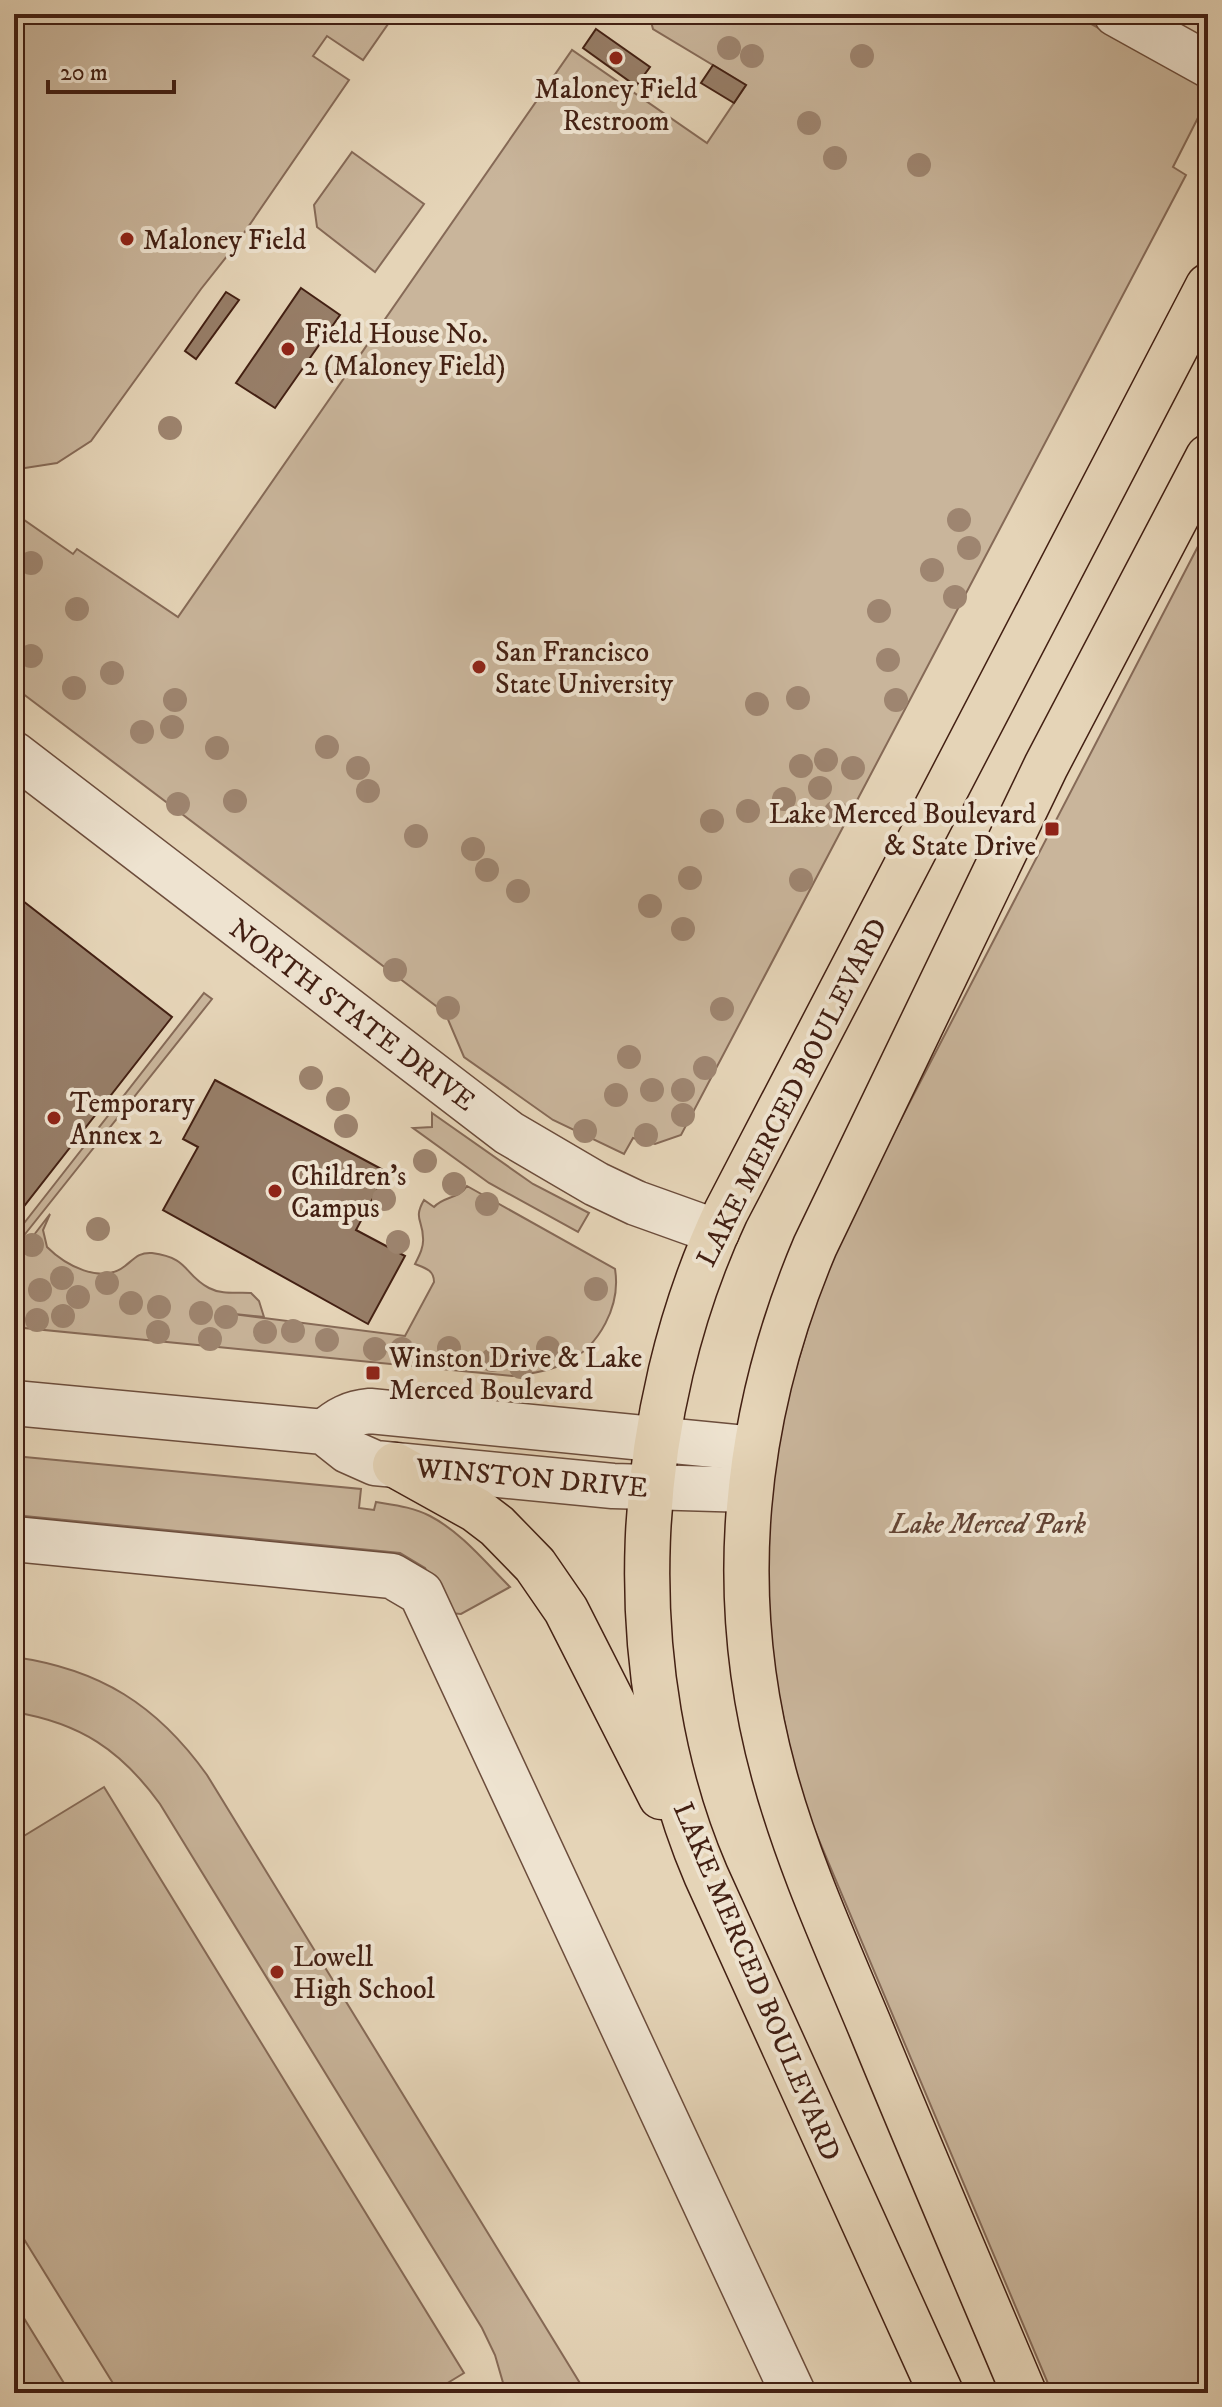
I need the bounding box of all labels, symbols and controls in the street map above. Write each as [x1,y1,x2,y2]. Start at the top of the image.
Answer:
scale bar [48,44,174,94]
marker: Maloney Field Restroom [607,49,625,67]
text: 20 m [60,58,108,88]
place label: Maloney Field Restroom [534,72,698,139]
place label: Maloney Field [143,223,306,258]
marker: Maloney Field [118,230,136,248]
place label: Field House No. 2 (Maloney Field) [304,317,506,384]
marker: Field House No. 2 (Maloney Field) [279,340,297,358]
place label: San Francisco State University [495,635,674,702]
marker: San Francisco State University [470,658,488,676]
place label: Lake Merced Boulevard & State Drive [769,797,1036,864]
marker: Lake Merced Boulevard & State Drive [1043,820,1061,838]
street label: NORTH STATE DRIVE [222,911,482,1119]
street label: LAKE MERCED BOULEVARD [689,913,896,1273]
place label: Temporary Annex 2 [70,1086,195,1153]
marker: Temporary Annex 2 [45,1109,63,1127]
place label: Children's Campus [291,1159,406,1226]
marker: Children's Campus [266,1182,284,1200]
place label: Winston Drive & Lake Merced Boulevard [388,1341,642,1408]
marker: Winston Drive & Lake Merced Boulevard [364,1364,382,1382]
street label: WINSTON DRIVE [413,1451,649,1506]
park label: Lake Merced Park [888,1507,1086,1542]
street label: LAKE MERCED BOULEVARD [665,1797,848,2166]
place label: Lowell High School [293,1940,436,2007]
marker: Lowell High School [268,1963,286,1981]

